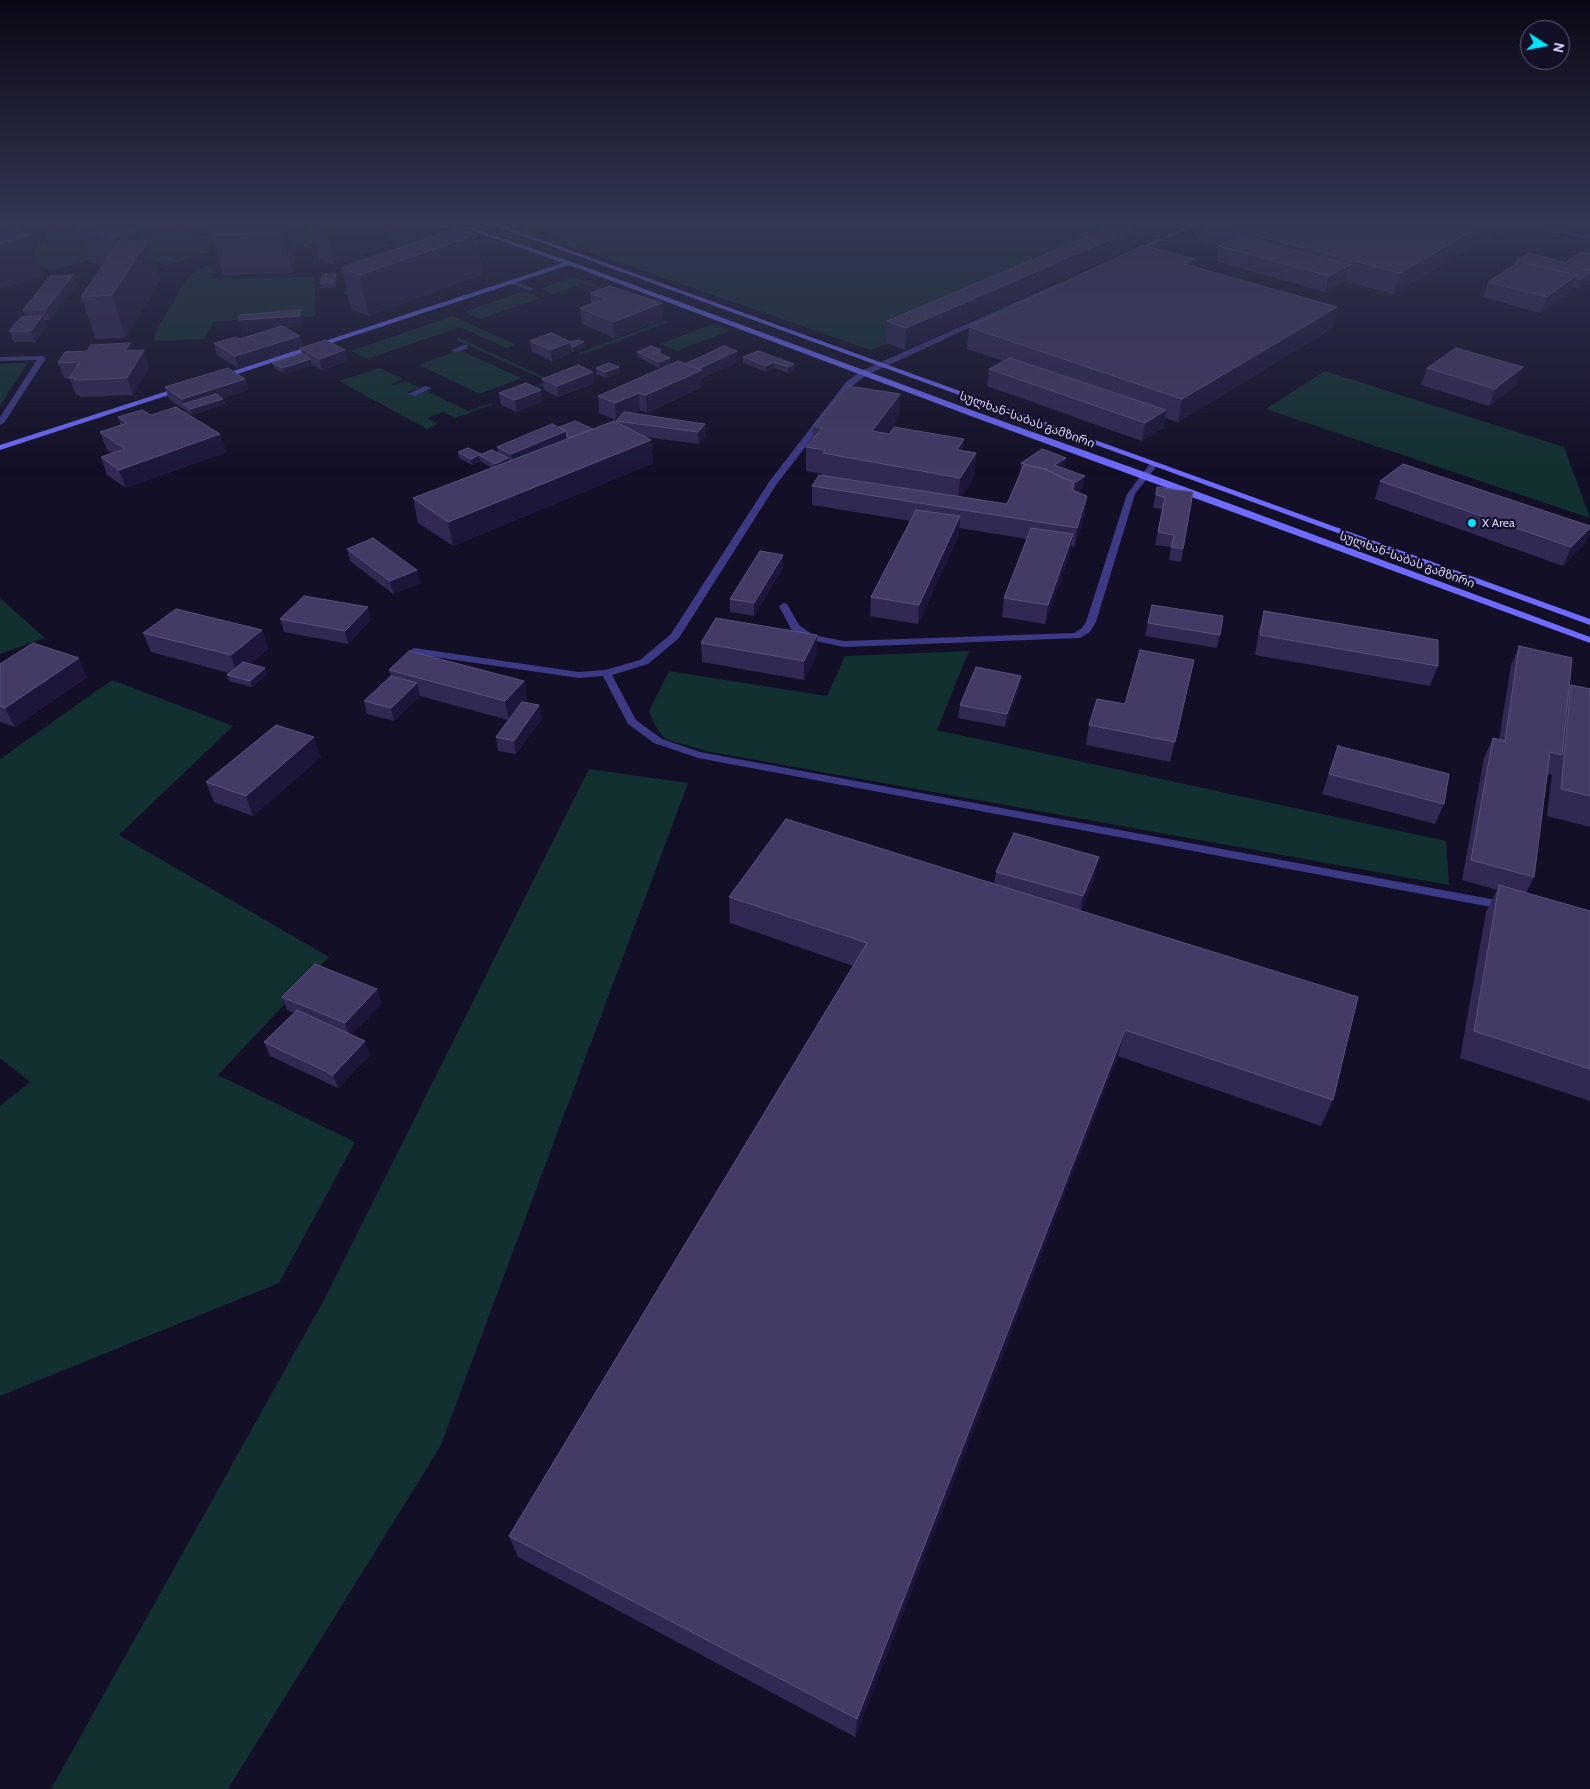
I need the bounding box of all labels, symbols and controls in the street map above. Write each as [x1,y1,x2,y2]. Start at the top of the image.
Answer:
north arrow [1520,20,1570,70]
text: N [1549,41,1569,54]
street label: სულხან-საბას გამზირი [957,389,1097,451]
place label: X Area [1482,516,1515,530]
marker: X Area [1466,517,1478,529]
street label: სულხან-საბას გამზირი [1337,529,1477,591]

